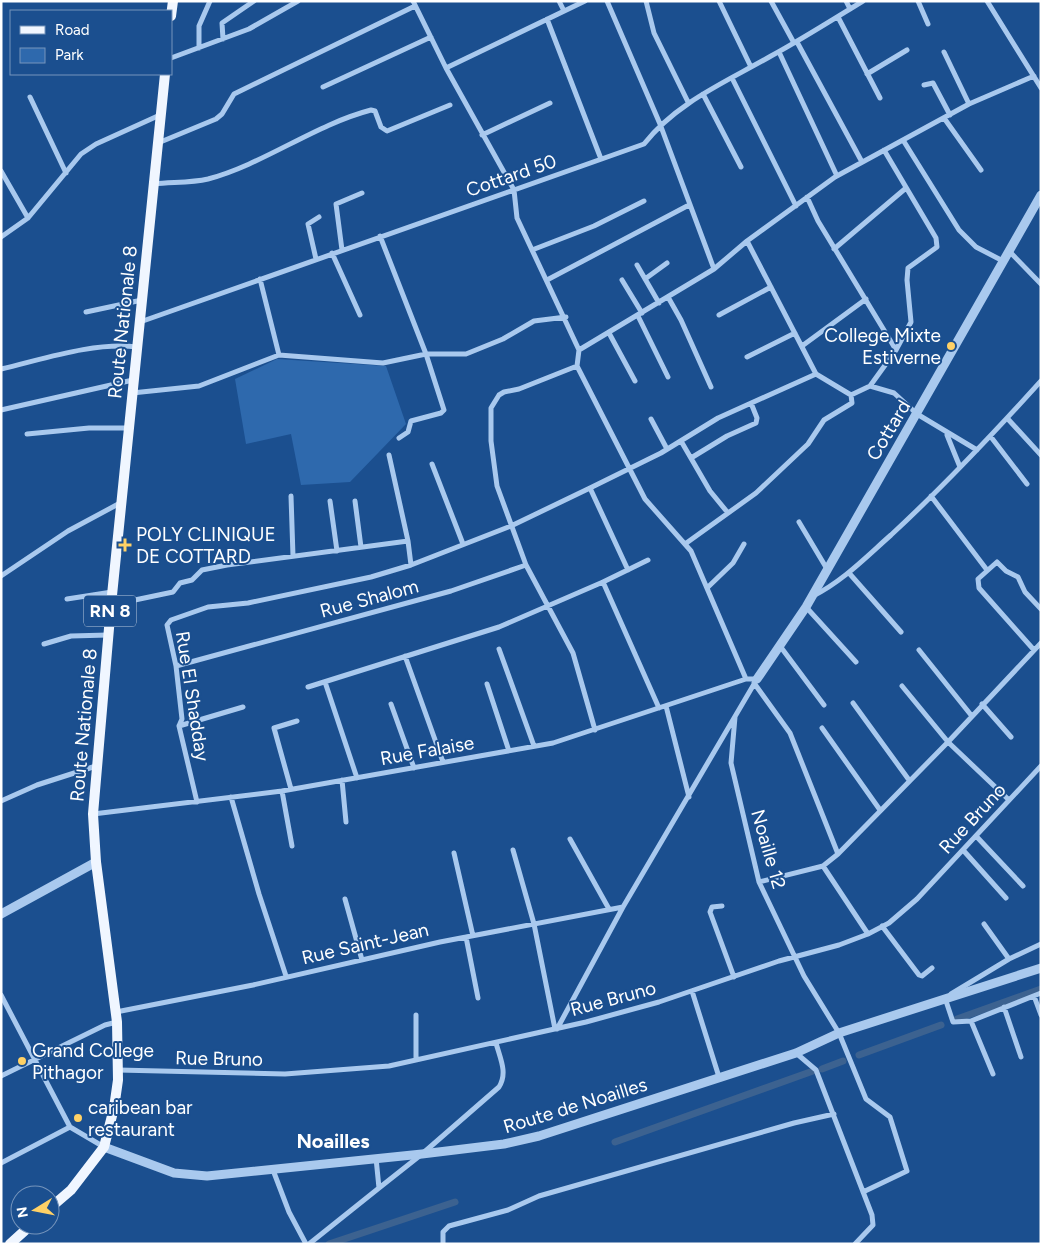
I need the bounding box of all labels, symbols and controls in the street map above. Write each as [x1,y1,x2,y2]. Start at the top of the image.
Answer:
legend [10,10,172,75]
text: Road [55,21,90,39]
text: Park [55,46,84,64]
street label: Cottard 50 [463,149,559,202]
street label: Route Nationale 8 [103,244,142,400]
place label: College Mixte Estiverne [824,324,941,369]
marker: College Mixte Estiverne [945,340,957,352]
street label: Cottard [861,396,915,465]
place label: POLY CLINIQUE DE COTTARD [136,523,276,568]
marker: POLY CLINIQUE DE COTTARD [118,538,132,552]
street label: Rue Shalom [317,574,421,623]
road number: RN 8 [84,596,136,626]
street label: Rue El Shadday [171,629,214,763]
street label: Route Nationale 8 [65,647,102,803]
street label: Rue Falaise [378,731,476,770]
street label: Rue Bruno [934,778,1011,858]
street label: Noaille 12 [746,807,791,892]
street label: Rue Saint-Jean [299,918,431,969]
street label: Rue Bruno [568,976,659,1021]
place label: Grand College Pithagor [32,1039,154,1084]
street label: Rue Bruno [175,1046,263,1071]
marker: Grand College Pithagor [16,1055,28,1067]
street label: Route de Noailles [500,1073,650,1138]
place label: caribean bar restaurant [88,1096,193,1141]
marker: caribean bar restaurant [72,1112,84,1124]
district label: Noailles [296,1129,370,1153]
north arrow [10,1185,60,1235]
text: N [13,1205,32,1219]

